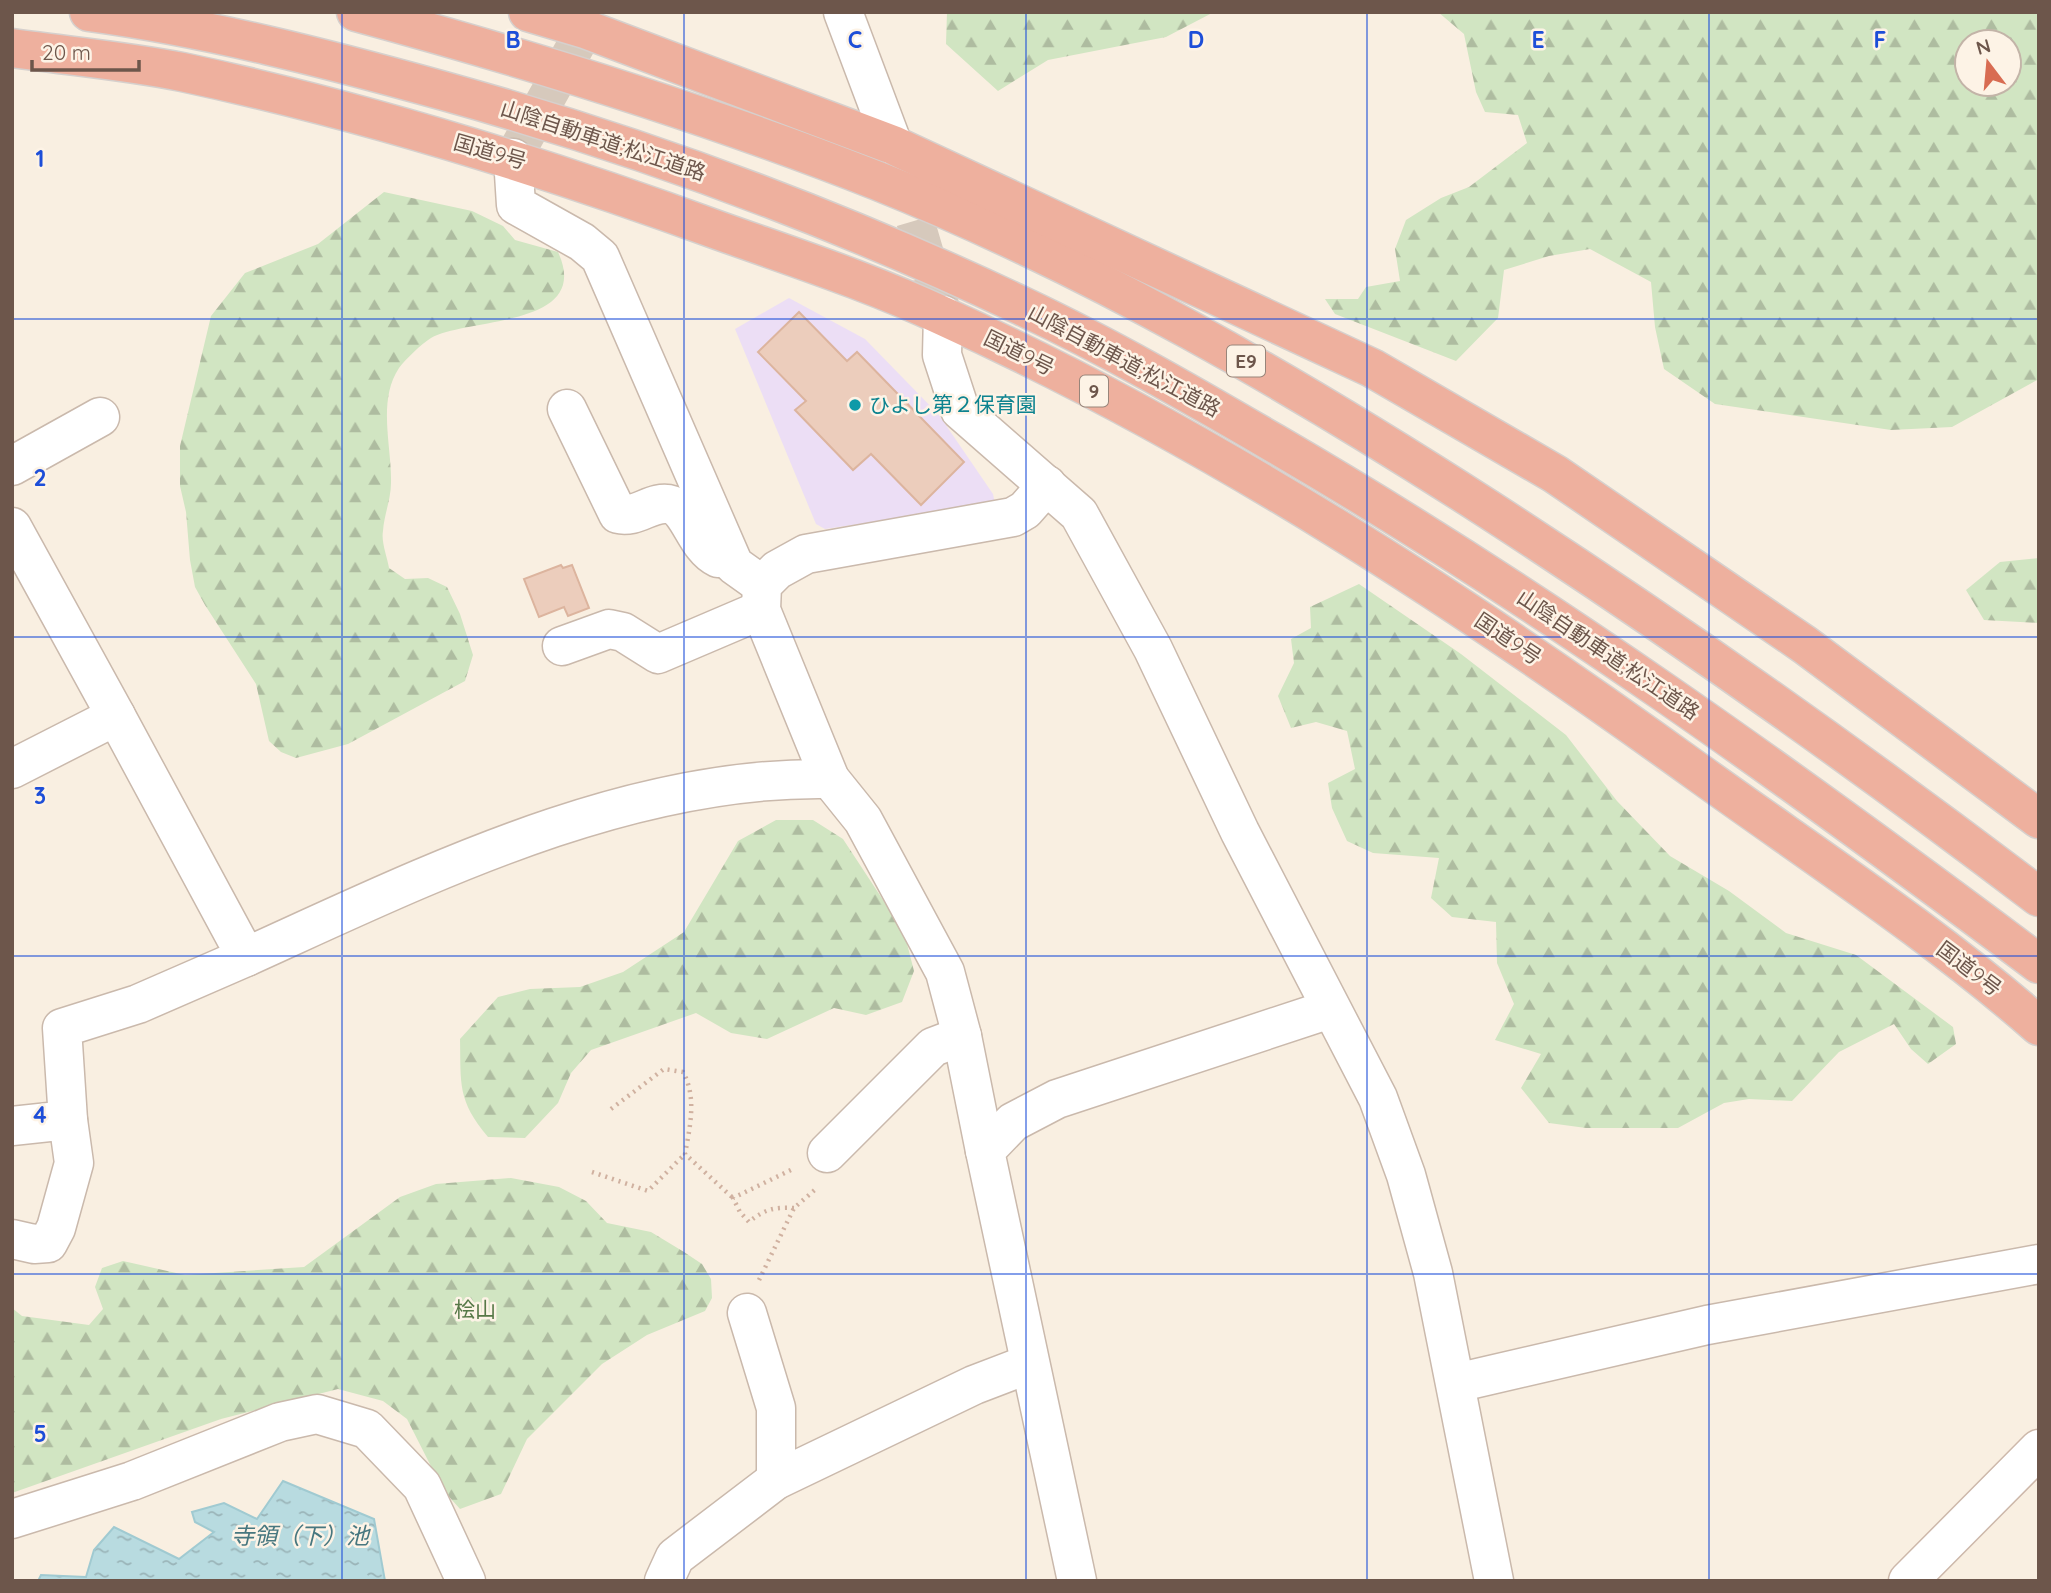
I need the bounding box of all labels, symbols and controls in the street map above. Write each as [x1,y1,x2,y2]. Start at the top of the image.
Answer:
text: B [505,25,521,54]
text: C [848,25,862,54]
text: D [1188,25,1204,54]
text: E [1531,25,1545,54]
text: F [1874,25,1886,54]
scale bar [32,28,138,72]
north arrow [1953,28,2023,98]
text: N [1973,33,1993,60]
text: 20 m [42,39,91,65]
street label: 山陰自動車道;松江道路 [497,95,709,186]
street label: 国道9号 [451,128,530,174]
text: 1 [36,144,44,173]
street label: 山陰自動車道;松江道路 [1024,298,1225,422]
street label: 国道9号 [980,324,1059,380]
road number: E9 [1227,346,1265,376]
road number: 9 [1080,376,1108,406]
place label: ひよし第２保育園 [869,391,1037,417]
marker: ひよし第２保育園 [847,397,863,413]
text: 2 [33,463,47,492]
street label: 山陰自動車道;松江道路 [1513,584,1705,725]
street label: 国道9号 [1470,607,1547,670]
text: 3 [34,781,46,810]
street label: 国道9号 [1932,935,2007,1001]
text: 4 [33,1100,47,1129]
park label: 桧山 [454,1296,496,1322]
text: 5 [33,1419,47,1448]
water label: 寺領（下）池 [231,1521,371,1550]

